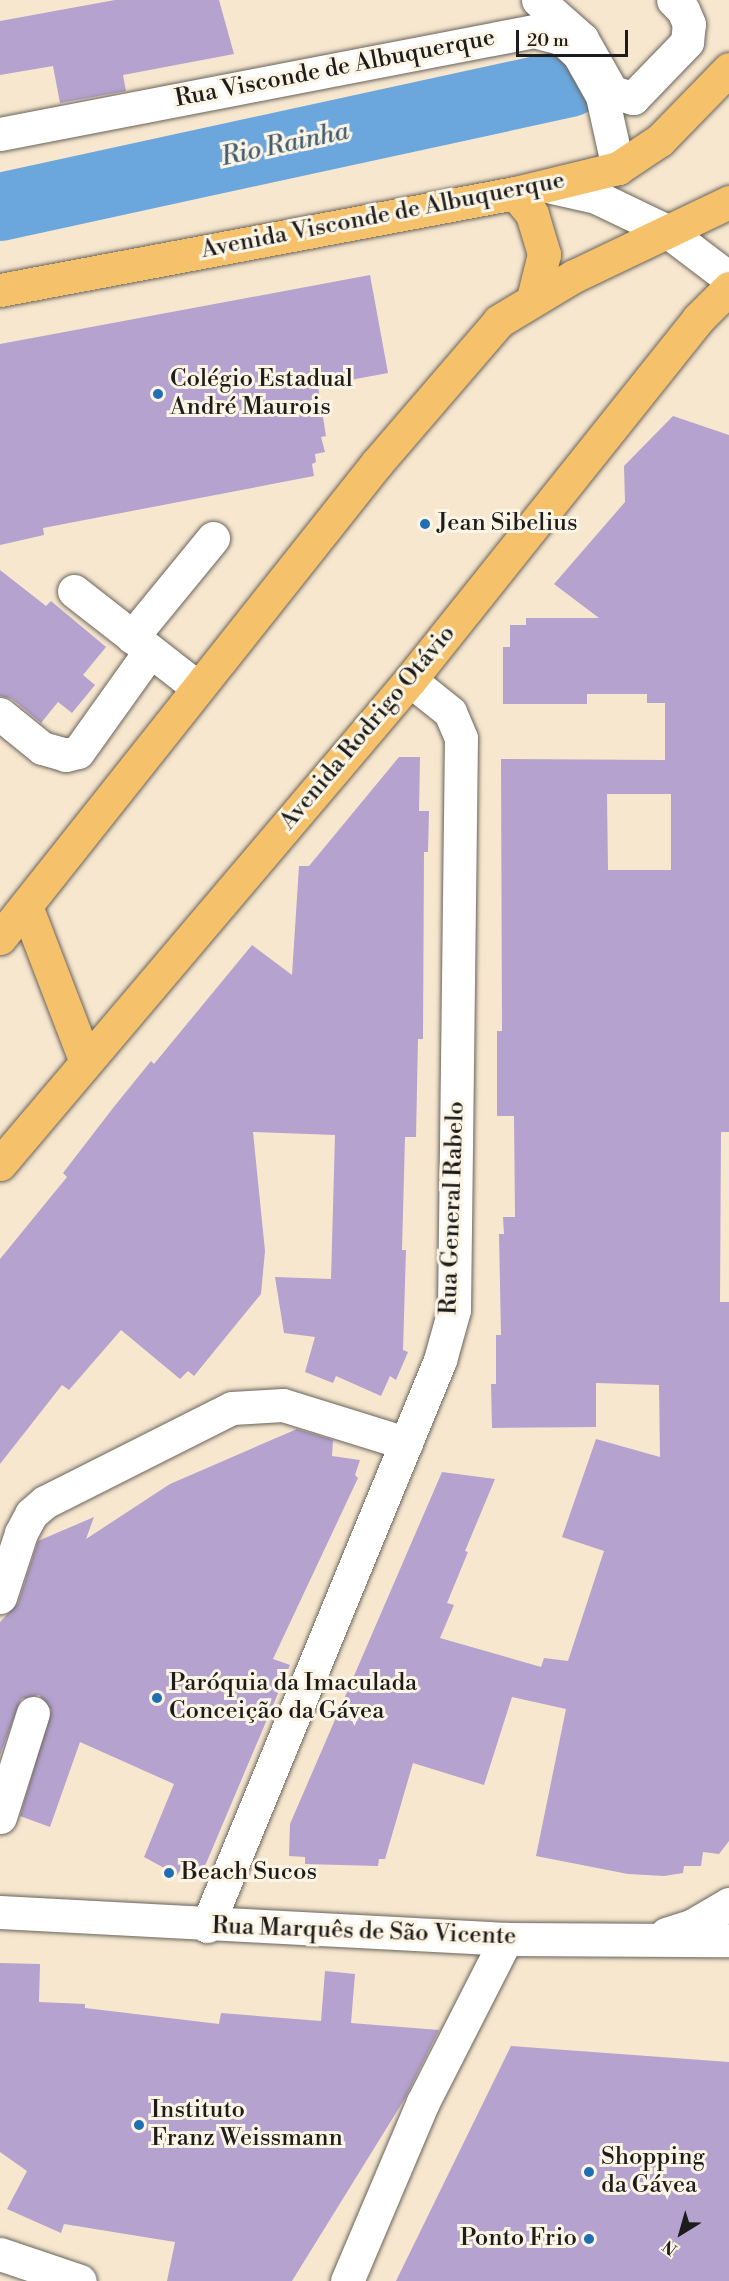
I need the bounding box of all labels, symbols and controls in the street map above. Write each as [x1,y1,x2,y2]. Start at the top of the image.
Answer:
scale bar [519,18,632,56]
street label: Rua Visconde de Albuquerque [173,24,497,114]
text: 20 m [527,29,569,52]
water label: Rio Rainha [218,116,352,174]
street label: Avenida Visconde de Albuquerque [199,167,567,265]
place label: Colégio Estadual André Maurois [170,366,353,422]
marker: Colégio Estadual André Maurois [151,387,165,401]
place label: Jean Sibelius [437,510,577,538]
marker: Jean Sibelius [418,517,432,531]
street label: Avenida Rodrigo Otávio [274,620,462,836]
street label: Rua General Rabelo [435,1101,471,1315]
place label: Paróquia da Imaculada Conceição da Gávea [169,1670,417,1726]
marker: Paróquia da Imaculada Conceição da Gávea [150,1691,164,1705]
place label: Beach Sucos [181,1859,317,1887]
marker: Beach Sucos [162,1866,176,1880]
street label: Rua Marquês de São Vicente [211,1912,517,1952]
place label: Instituto Franz Weissmann [151,2097,343,2153]
marker: Instituto Franz Weissmann [132,2118,146,2132]
place label: Shopping da Gávea [601,2144,705,2200]
marker: Shopping da Gávea [582,2165,596,2179]
north arrow [651,2203,711,2263]
place label: Ponto Frio [460,2225,577,2253]
marker: Ponto Frio [582,2232,596,2246]
text: N [659,2236,681,2259]

